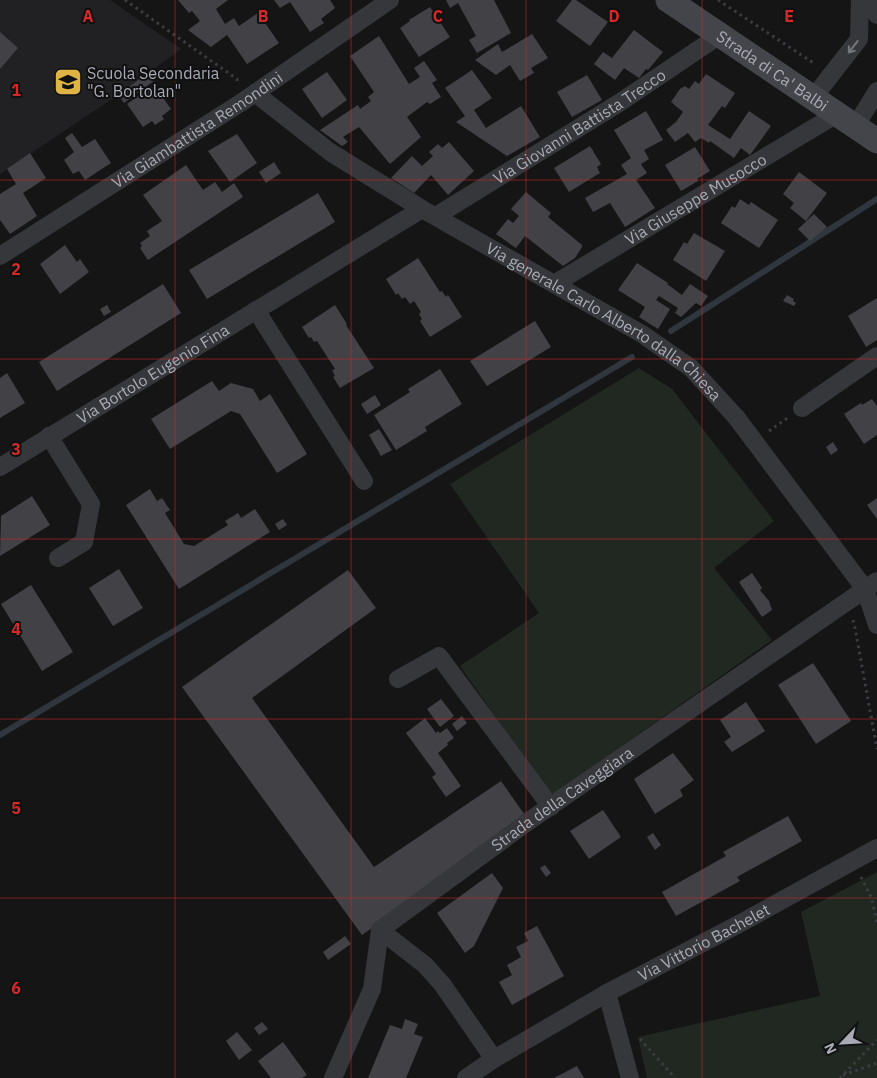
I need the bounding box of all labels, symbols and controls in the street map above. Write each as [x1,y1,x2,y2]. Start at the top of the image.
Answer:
text: A [83,6,94,26]
text: B [258,6,269,26]
text: C [433,6,443,26]
text: D [608,6,620,26]
text: E [784,6,794,26]
street label: Strada di Ca' Balbi [713,26,832,115]
one-way arrow [848,40,858,54]
place label: Scuola Secondaria "G. Bortolan" [87,63,220,101]
street label: Via Giovanni Battista Trecco [489,65,669,188]
school or university icon: Scuola Secondaria "G. Bortolan" [53,67,83,97]
street label: Via Giambattista Remondini [108,67,286,192]
text: 1 [11,80,21,100]
street label: Via Giuseppe Musocco [621,149,770,249]
street label: Via generale Carlo Alberto dalla Chiesa [483,238,726,405]
text: 2 [11,259,21,279]
street label: Via Bortolo Eugenio Fina [73,319,233,428]
text: 3 [11,439,21,459]
text: 4 [11,619,21,639]
street label: Strada della Caveggiara [487,742,637,855]
text: 5 [11,798,21,818]
street label: Via Vittorio Bachelet [634,899,773,985]
text: 6 [11,978,21,998]
north arrow [817,1018,867,1068]
text: N [820,1040,841,1057]

